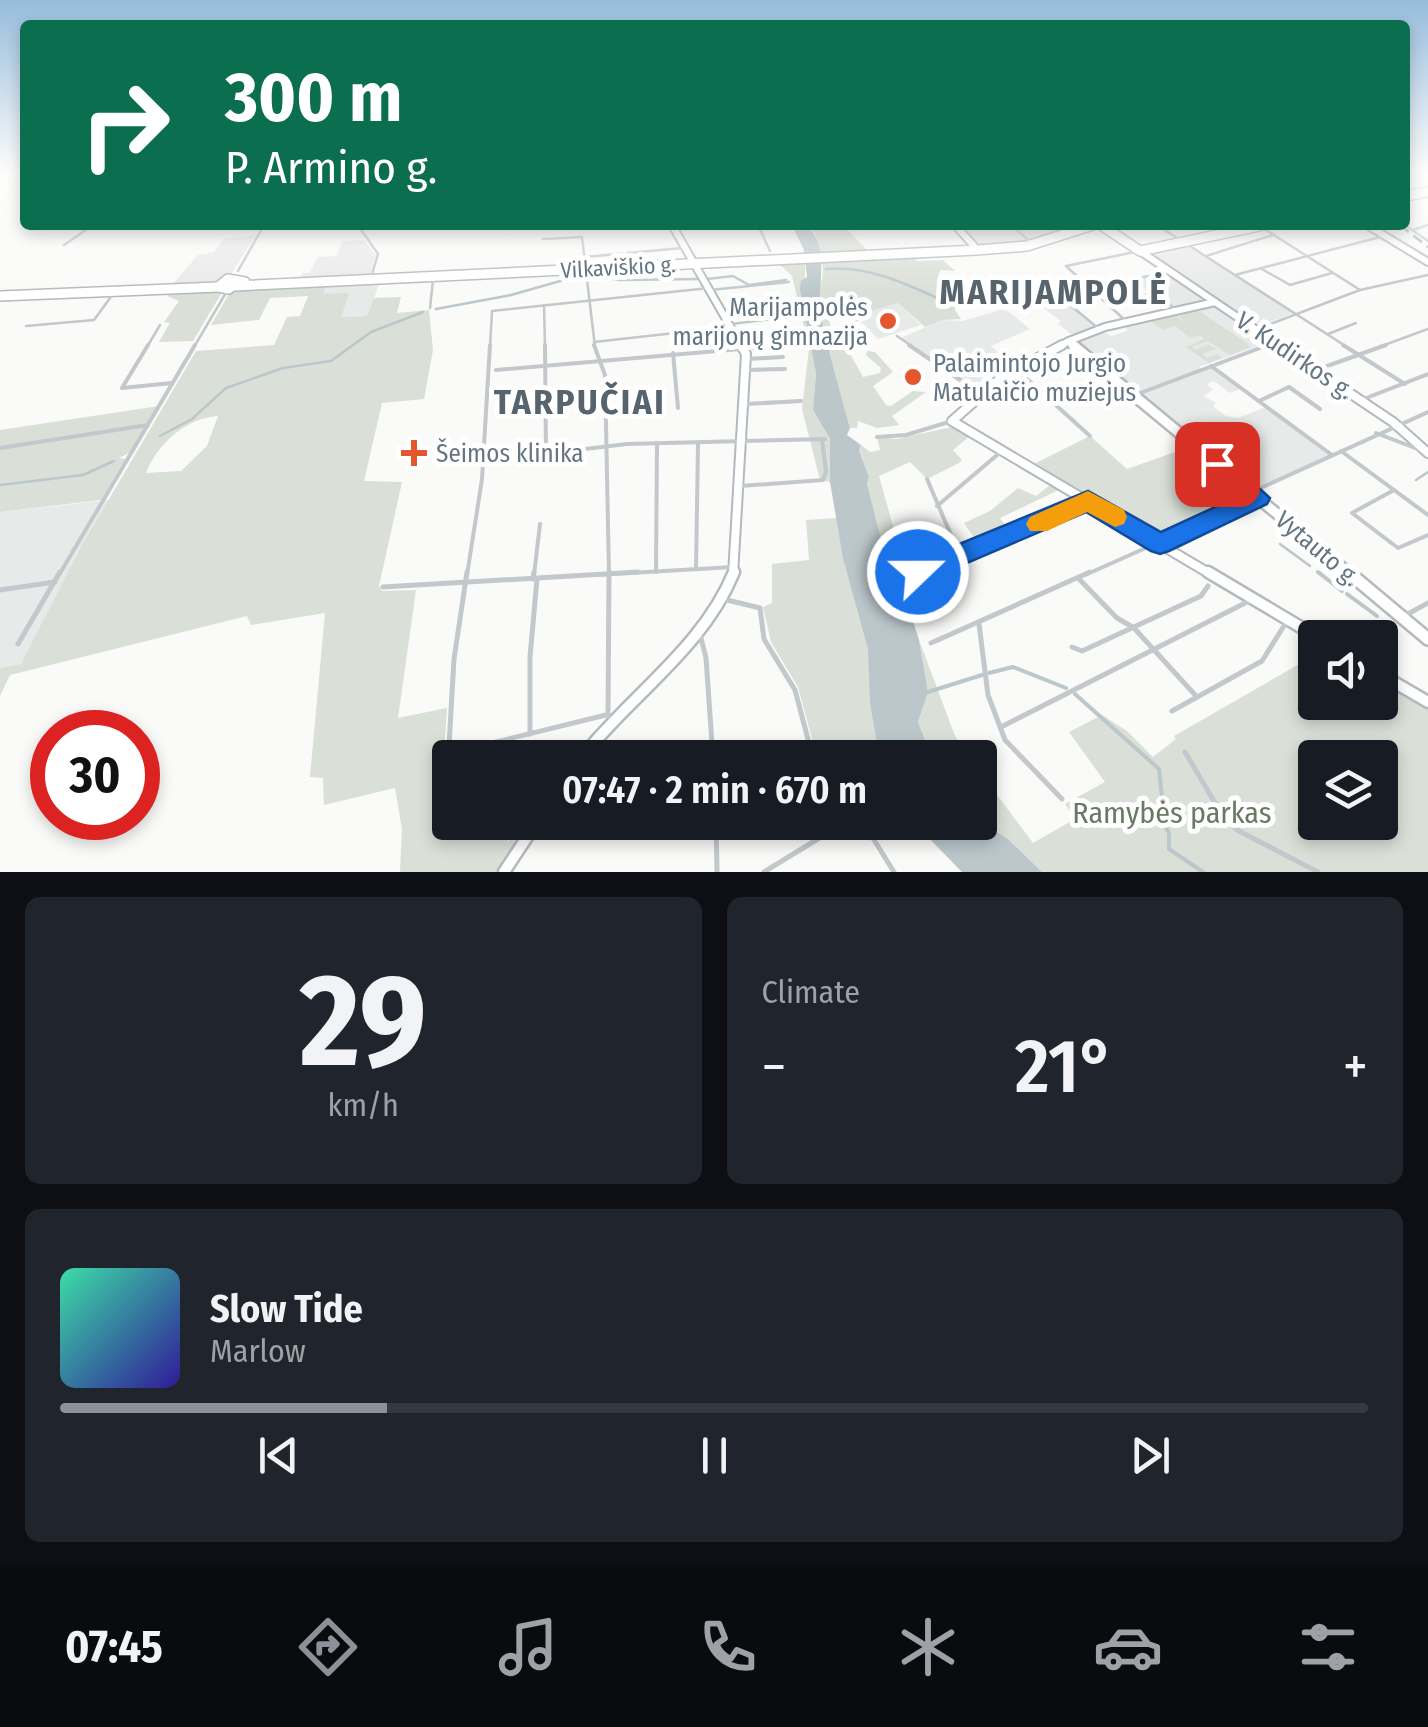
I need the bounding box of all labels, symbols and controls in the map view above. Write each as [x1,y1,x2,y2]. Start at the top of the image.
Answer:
text: 300 m [225,56,403,140]
icon: right [60,60,190,190]
text: P. Armino g. [225,141,437,195]
street label: Vilkaviškio g. [560,251,676,284]
district label: MARIJAMPOLĖ [939,271,1169,313]
place label: Marijampolės marijonų gimnazija [672,293,868,352]
street label: V. Kudirkos g. [1230,306,1359,406]
marker: Marijampolės marijonų gimnazija [877,310,899,332]
place label: Palaimintojo Jurgio Matulaičio muziejus [933,349,1136,408]
marker: Palaimintojo Jurgio Matulaičio muziejus [902,366,924,388]
district label: TARPUČIAI [494,381,666,423]
pin [1175,422,1260,507]
icon: arrive [1190,437,1245,492]
place label: Šeimos klinika [436,438,584,469]
marker: Šeimos klinika [401,440,427,466]
street label: Vytauto g. [1269,505,1366,593]
position arrow [866,520,970,624]
map controls [1298,620,1398,840]
button: sound [1298,620,1398,720]
speed limit sign: 30 [30,710,160,840]
button: layers [1298,740,1398,840]
text: 07:47 · 2 min · 670 m [562,767,867,813]
park label: Ramybės parkas [1072,795,1272,831]
text: 29 [300,943,427,1099]
text: Climate [762,973,860,1011]
text: 21° [1015,1022,1114,1112]
text: − [762,1034,786,1100]
text: + [1343,1034,1368,1100]
text: km/h [328,1086,399,1124]
text: Slow Tide [210,1286,363,1332]
text: Marlow [210,1332,306,1370]
icon: previous [251,1428,306,1483]
icon: pause [687,1428,742,1483]
icon: next [1123,1428,1178,1483]
icon: directions [293,1612,363,1682]
icon: music [493,1612,563,1682]
icon: phone [693,1612,763,1682]
icon: climate [893,1612,963,1682]
icon: car [1093,1612,1163,1682]
icon: filters [1293,1612,1363,1682]
text: 07:45 [65,1620,163,1674]

